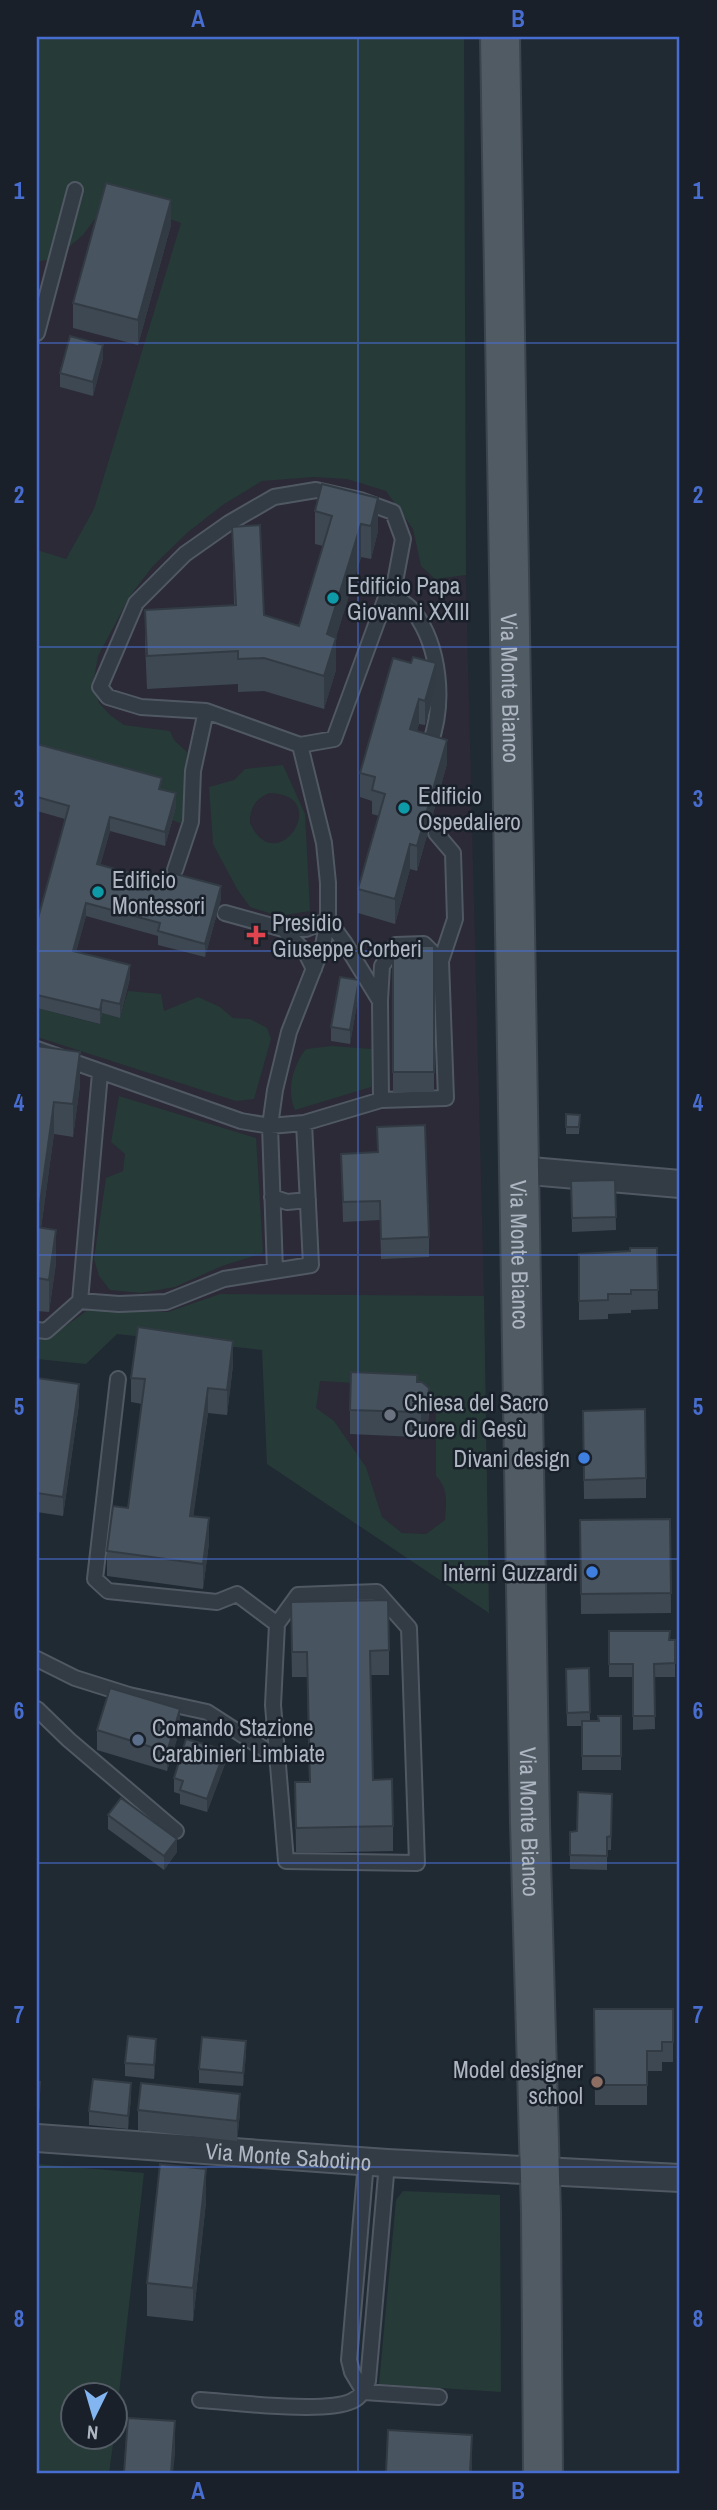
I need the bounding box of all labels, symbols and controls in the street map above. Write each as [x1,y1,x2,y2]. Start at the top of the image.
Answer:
text: A [191,3,205,34]
text: B [511,3,525,34]
text: 1 [14,175,25,206]
text: 1 [693,175,704,206]
text: 2 [14,479,24,510]
text: 2 [693,479,703,510]
place label: Edificio Papa Giovanni XXIII [347,570,470,627]
marker: Edificio Papa Giovanni XXIII [325,590,341,606]
street label: Via Monte Bianco [494,613,528,763]
place label: Edificio Ospedaliero [418,780,521,837]
text: 3 [14,783,24,814]
text: 3 [693,783,703,814]
marker: Edificio Ospedaliero [396,800,412,816]
place label: Edificio Montessori [112,864,205,921]
marker: Edificio Montessori [90,884,106,900]
place label: Presidio Giuseppe Corberi [272,907,422,964]
marker: Presidio Giuseppe Corberi [246,925,266,945]
text: 4 [14,1087,25,1118]
text: 4 [693,1087,704,1118]
street label: Via Monte Bianco [504,1180,537,1330]
place label: Chiesa del Sacro Cuore di Gesù [404,1387,549,1444]
text: 5 [14,1391,24,1422]
text: 5 [693,1391,703,1422]
marker: Chiesa del Sacro Cuore di Gesù [382,1407,398,1423]
place label: Divani design [454,1443,570,1474]
marker: Divani design [576,1450,592,1466]
place label: Interni Guzzardi [443,1557,578,1588]
marker: Interni Guzzardi [584,1564,600,1580]
text: 6 [14,1695,24,1726]
text: 6 [693,1695,703,1726]
place label: Comando Stazione Carabinieri Limbiate [152,1712,325,1769]
marker: Comando Stazione Carabinieri Limbiate [130,1732,146,1748]
street label: Via Monte Bianco [513,1747,548,1897]
text: 7 [14,1999,24,2030]
text: 7 [693,1999,703,2030]
place label: Model designer school [453,2054,584,2111]
marker: Model designer school [589,2074,605,2090]
street label: Via Monte Sabotino [204,2135,373,2177]
text: 8 [14,2303,24,2334]
text: 8 [693,2303,703,2334]
north arrow [60,2380,130,2450]
text: N [86,2419,99,2446]
text: A [191,2475,205,2506]
text: B [511,2475,525,2506]

